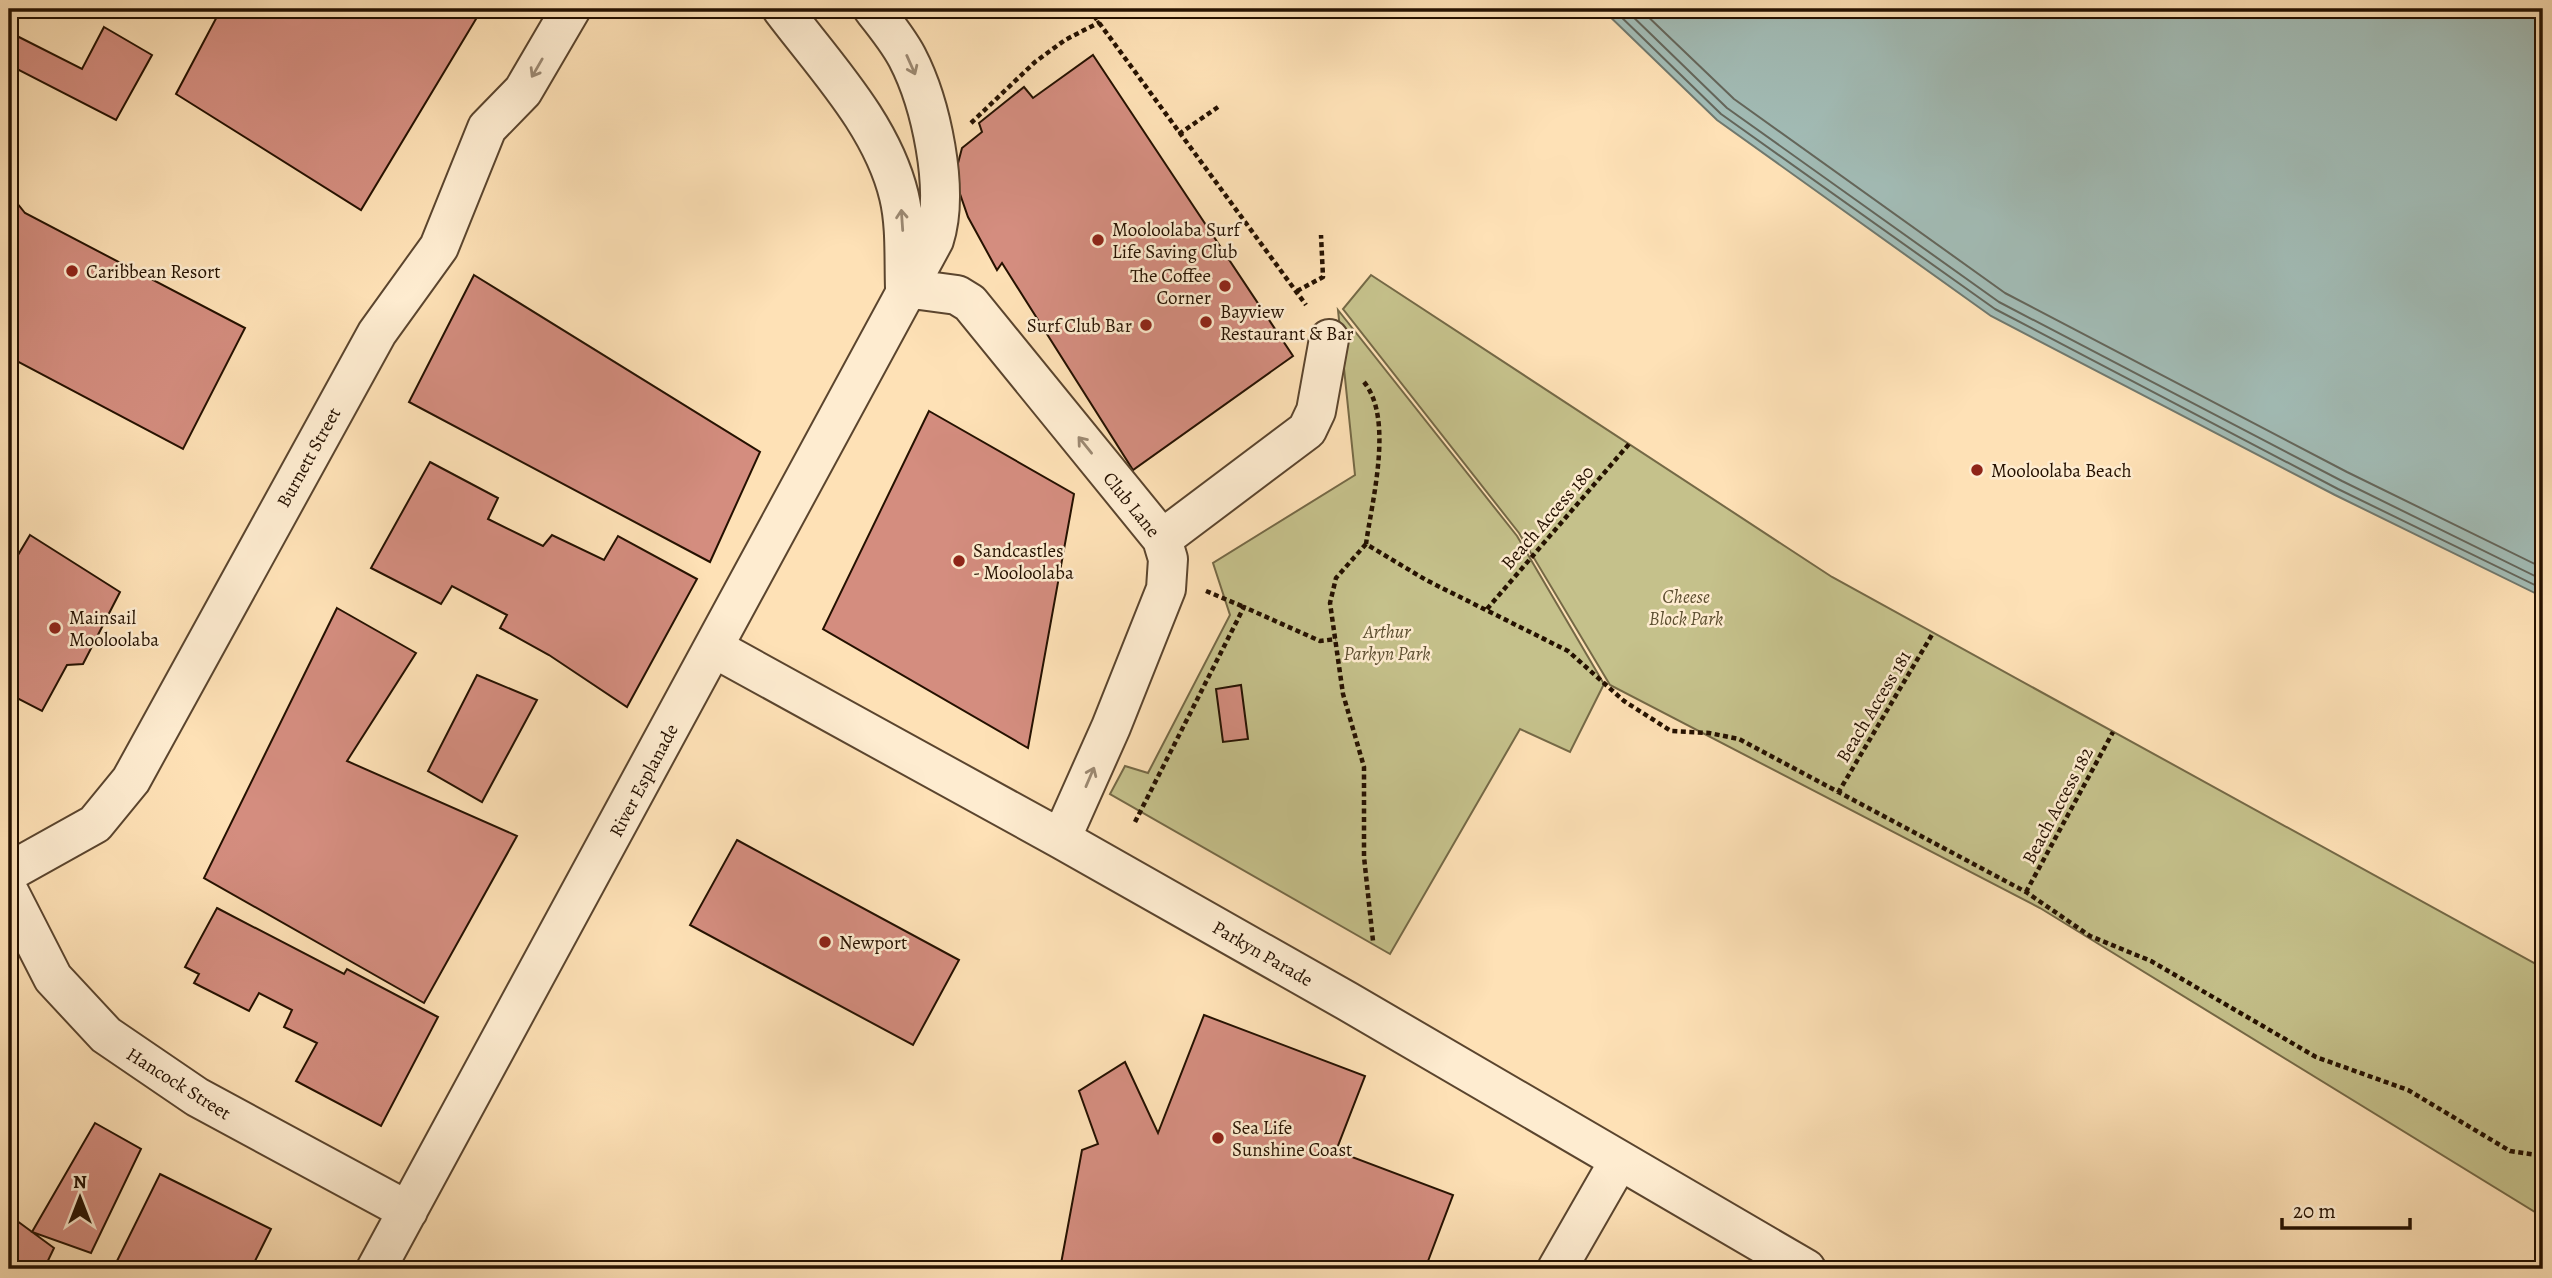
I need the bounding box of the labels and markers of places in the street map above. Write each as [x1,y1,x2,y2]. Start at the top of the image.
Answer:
place label: Mooloolaba Surf Life Saving Club [1112,217,1243,265]
marker: Mooloolaba Surf Life Saving Club [1090,232,1106,248]
place label: Caribbean Resort [86,259,220,285]
marker: Caribbean Resort [64,263,80,279]
place label: The Coffee Corner [1130,263,1211,311]
marker: The Coffee Corner [1217,278,1233,294]
place label: Bayview Restaurant & Bar [1220,299,1354,347]
place label: Surf Club Bar [1027,313,1132,339]
marker: Bayview Restaurant & Bar [1198,314,1214,330]
marker: Surf Club Bar [1138,317,1154,333]
place label: Mooloolaba Beach [1991,458,2132,484]
marker: Mooloolaba Beach [1969,462,1985,478]
place label: Sandcastles - Mooloolaba [973,538,1074,586]
marker: Sandcastles - Mooloolaba [951,553,967,569]
place label: Mainsail Mooloolaba [69,605,159,653]
marker: Mainsail Mooloolaba [47,620,63,636]
place label: Newport [839,930,907,956]
marker: Newport [817,934,833,950]
place label: Sea Life Sunshine Coast [1232,1115,1352,1163]
marker: Sea Life Sunshine Coast [1210,1130,1226,1146]

